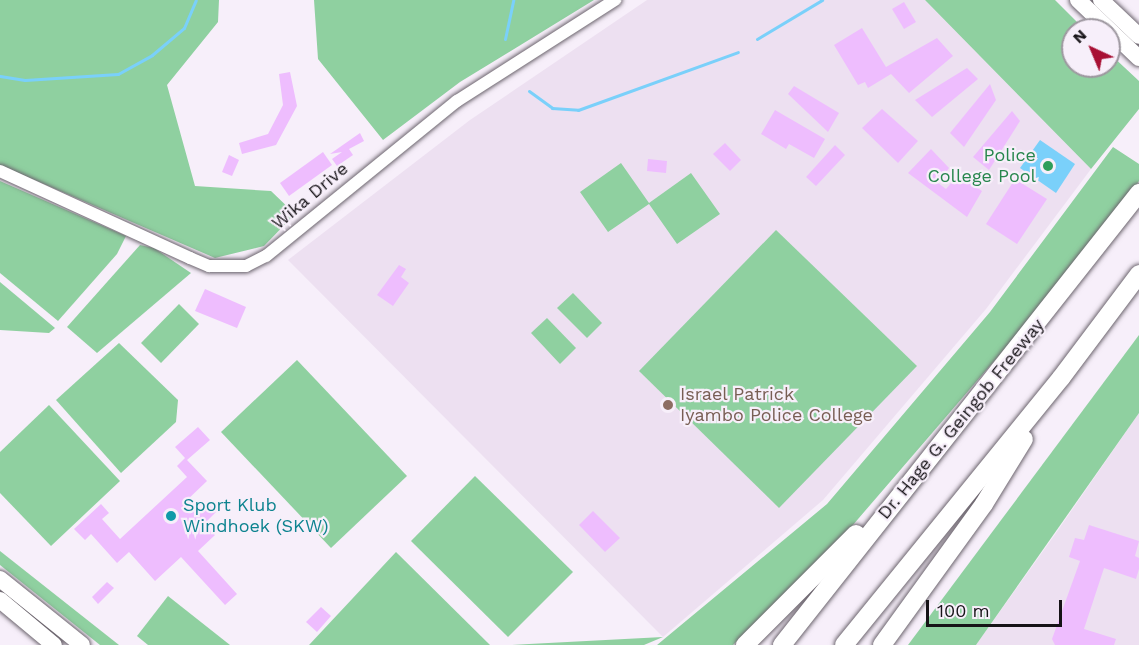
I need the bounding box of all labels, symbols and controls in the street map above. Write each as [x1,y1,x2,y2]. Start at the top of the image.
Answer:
north arrow [1061,18,1121,78]
text: N [1069,25,1090,47]
place label: Police College Pool [927,145,1036,188]
street label: Wika Drive [267,158,353,234]
marker: Police College Pool [1041,159,1055,173]
street label: Dr. Hage G. Geingob Freeway [873,314,1049,524]
place label: Israel Patrick Iyambo Police College [680,384,873,426]
marker: Israel Patrick Iyambo Police College [661,398,675,412]
place label: Sport Klub Windhoek (SKW) [183,495,329,538]
marker: Sport Klub Windhoek (SKW) [164,509,178,523]
scale bar [929,588,1066,626]
text: 100 m [937,600,990,621]

